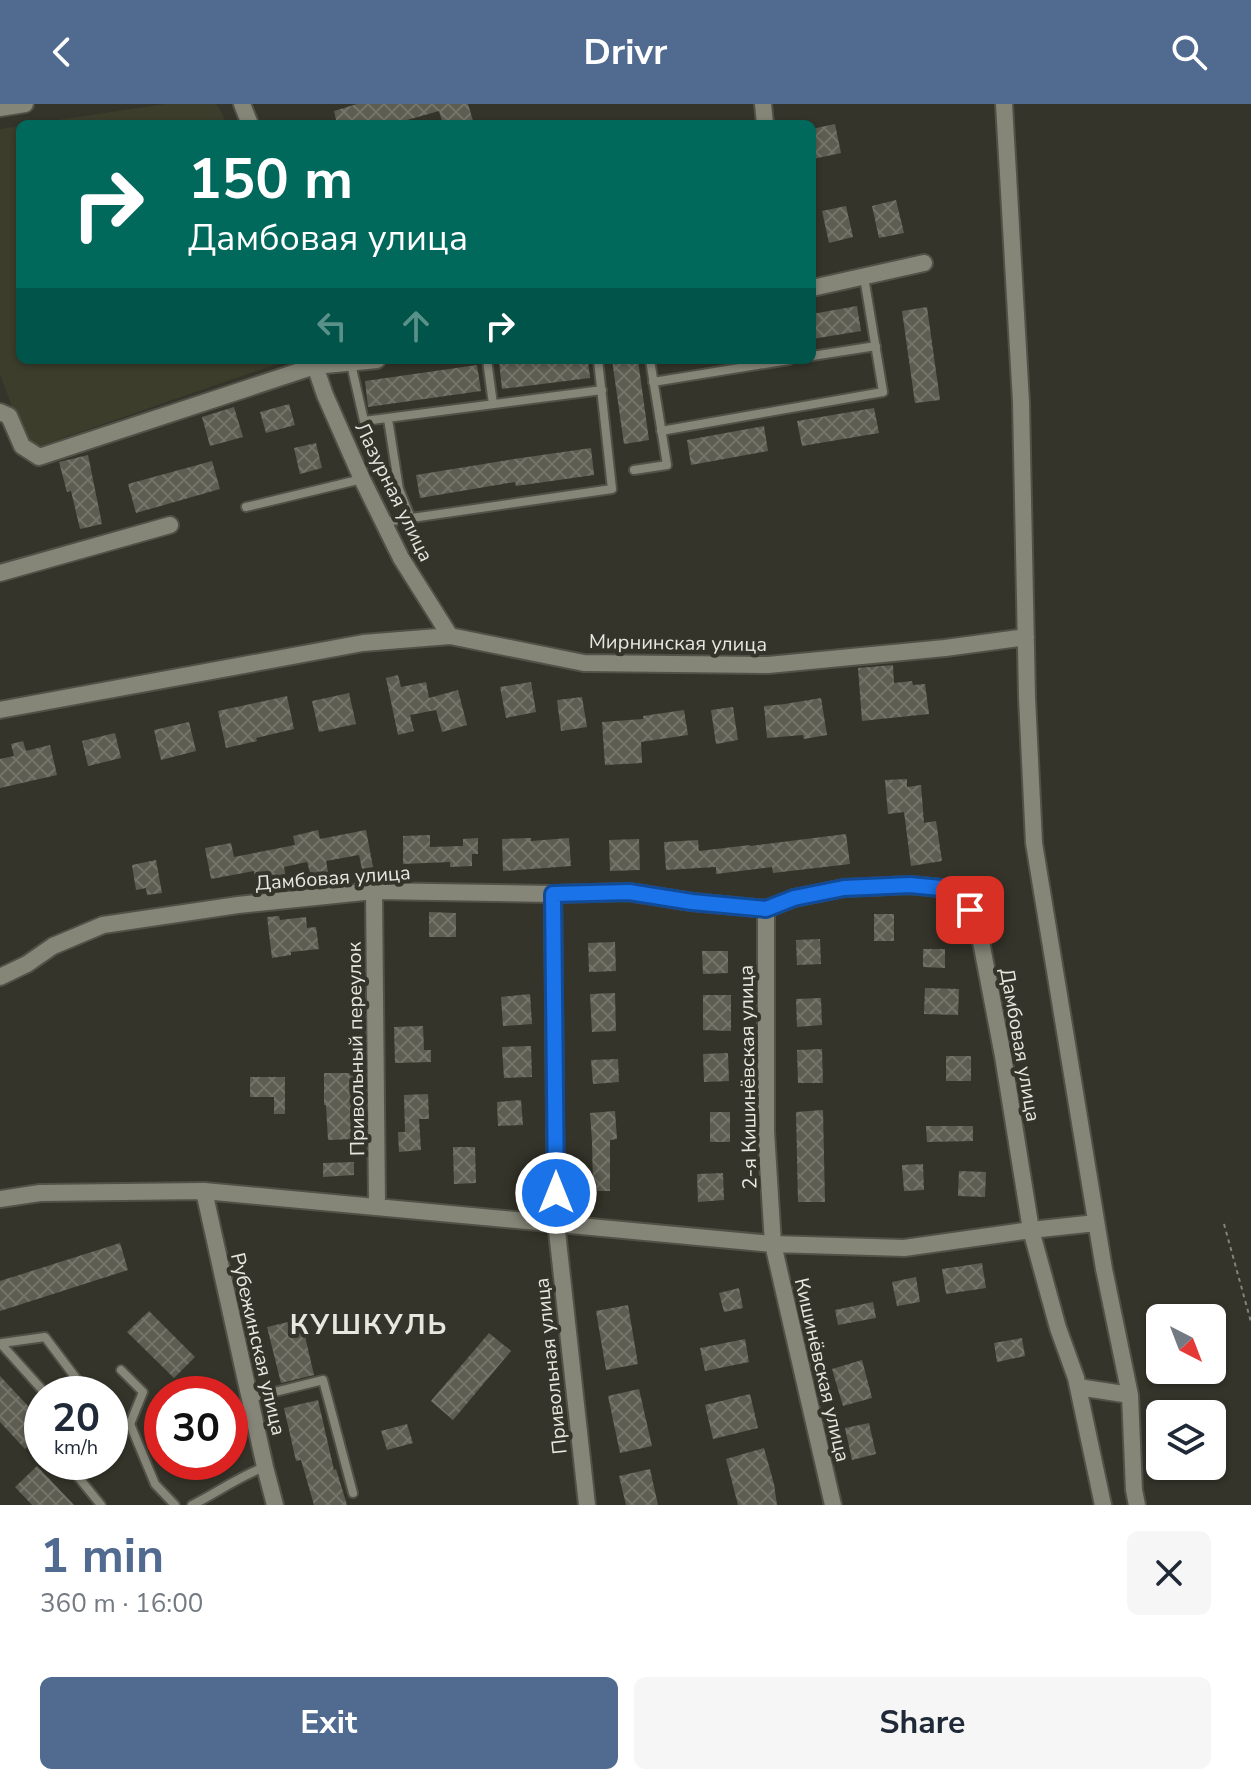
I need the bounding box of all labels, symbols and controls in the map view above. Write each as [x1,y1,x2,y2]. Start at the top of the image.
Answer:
text: Drivr [584,28,667,77]
icon: back [40,30,84,74]
icon: search [1167,30,1211,74]
text: 150 m [188,141,353,218]
icon: right [56,152,160,256]
text: Дамбовая улица [188,214,468,263]
icon: left [310,304,354,348]
icon: ahead [394,304,438,348]
icon: right [478,304,522,348]
street label: Лазурная улица [349,418,439,566]
street label: Мирнинская улица [589,628,767,658]
street label: Дамбовая улица [254,859,412,897]
pin [936,876,1004,944]
icon: arrive [948,888,992,932]
street label: Привольный переулок [341,941,371,1156]
street label: 2-я Кишинёвская улица [733,965,763,1189]
street label: Дамбовая улица [993,966,1047,1124]
position arrow [514,1151,598,1235]
street label: Рубежинская улица [224,1250,292,1438]
street label: Кишинёвская улица [788,1275,856,1465]
street label: Привольная улица [528,1276,574,1456]
north arrow [1146,1304,1226,1384]
map controls [1146,1304,1226,1480]
district label: КУШКУЛЬ [290,1306,448,1344]
speed limit sign: 30 [144,1376,248,1480]
text: 20 [52,1391,100,1445]
button: layers [1146,1400,1226,1480]
text: km/h [54,1434,98,1461]
text: 1 min [40,1523,164,1589]
button: close [1127,1531,1211,1615]
text: 360 m · 16:00 [40,1586,203,1621]
button: Exit [40,1677,618,1769]
button: Share [634,1677,1211,1769]

